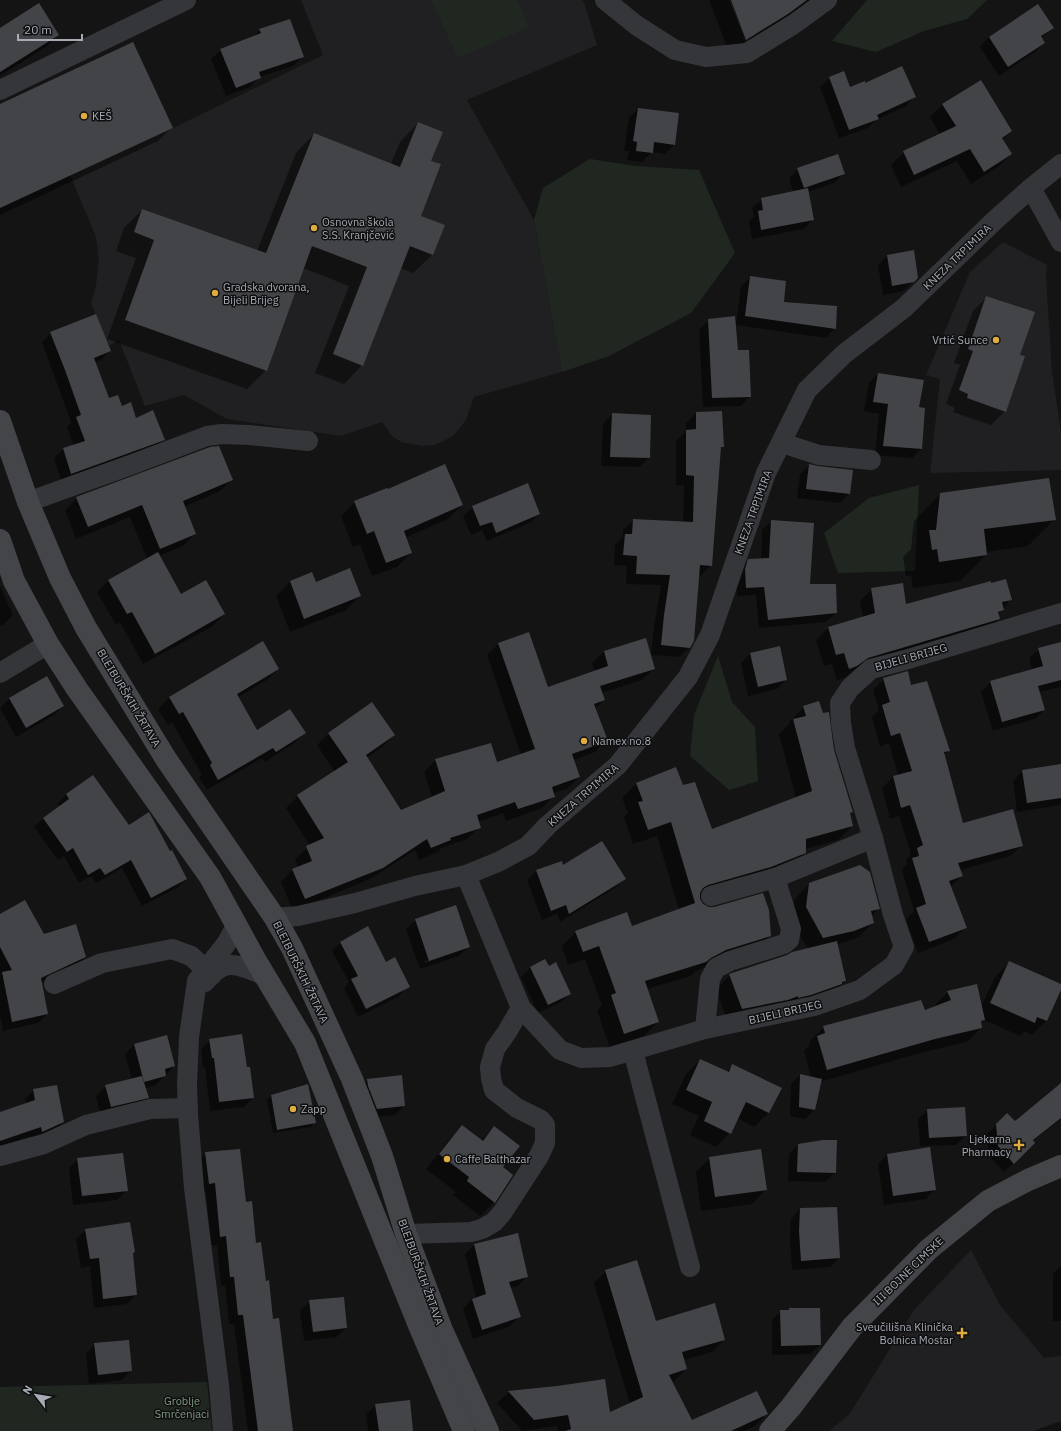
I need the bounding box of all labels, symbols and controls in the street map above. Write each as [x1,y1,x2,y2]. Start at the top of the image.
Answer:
scale bar [18,16,82,42]
text: 20 m [24,22,52,37]
place label: KEŠ [92,109,112,123]
marker: KEŠ [79,111,89,121]
place label: Osnovna škola S.S. Kranjčević [322,215,395,242]
street label: KNEZA TRPIMIRA [920,221,994,293]
marker: Osnovna škola S.S. Kranjčević [309,223,319,233]
place label: Gradska dvorana, Bijeli Brijeg [223,280,309,307]
marker: Gradska dvorana, Bijeli Brijeg [210,288,220,298]
place label: Vrtić Sunce [932,333,988,347]
marker: Vrtić Sunce [991,335,1001,345]
street label: KNEZA TRPIMIRA [731,468,775,556]
street label: BIJELI BRIJEG [873,640,949,674]
street label: BLEIBURŠKIH ŽRTAVA [94,646,164,750]
place label: Namex no.8 [592,734,651,748]
marker: Namex no.8 [579,736,589,746]
street label: KNEZA TRPIMIRA [545,761,621,829]
street label: BLEIBURŠKIH ŽRTAVA [270,919,332,1025]
street label: BIJELI BRIJEG [747,997,823,1027]
place label: Zapp [301,1102,326,1116]
marker: Zapp [288,1104,298,1114]
place label: Ljekarna Pharmacy [962,1132,1012,1159]
marker: Ljekarna Pharmacy [1014,1140,1024,1150]
place label: Caffe Balthazar [455,1152,530,1166]
marker: Caffe Balthazar [442,1154,452,1164]
street label: BLEIBURŠKIH ŽRTAVA [395,1217,447,1327]
street label: III BOJNE CIMSKE [870,1234,946,1308]
place label: Sveučilišna Klinička Bolnica Mostar [856,1320,953,1347]
marker: Sveučilišna Klinička Bolnica Mostar [956,1327,968,1339]
north arrow [16,1375,56,1415]
text: N [19,1383,35,1397]
park label: Groblje Smrčenjaci [155,1394,209,1421]

